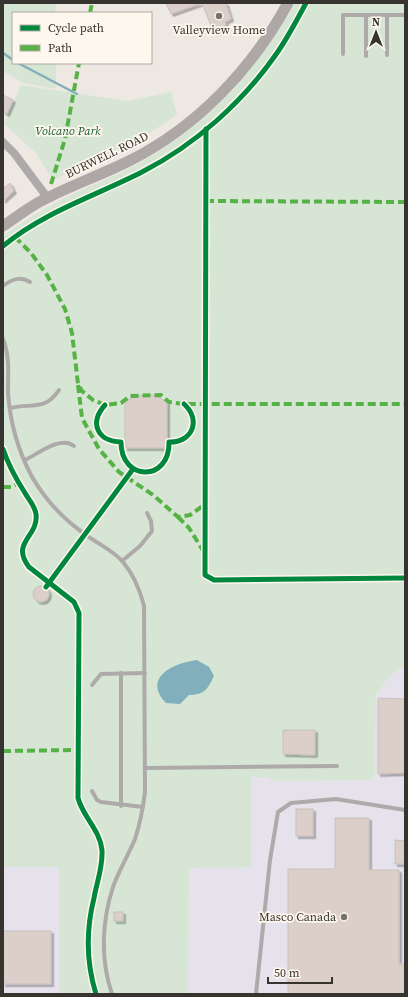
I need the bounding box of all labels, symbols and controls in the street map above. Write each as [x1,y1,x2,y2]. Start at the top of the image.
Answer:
marker: Valleyview Home [214,11,224,21]
legend [12,12,152,64]
north arrow [356,12,396,52]
text: N [372,15,380,30]
text: Cycle path [48,20,104,36]
place label: Valleyview Home [173,22,266,38]
text: Path [48,40,72,56]
park label: Volcano Park [35,123,101,139]
street label: BURWELL ROAD [63,128,151,182]
place label: Masco Canada [259,909,337,925]
marker: Masco Canada [339,912,349,922]
scale bar [268,959,332,985]
text: 50 m [274,965,300,981]

